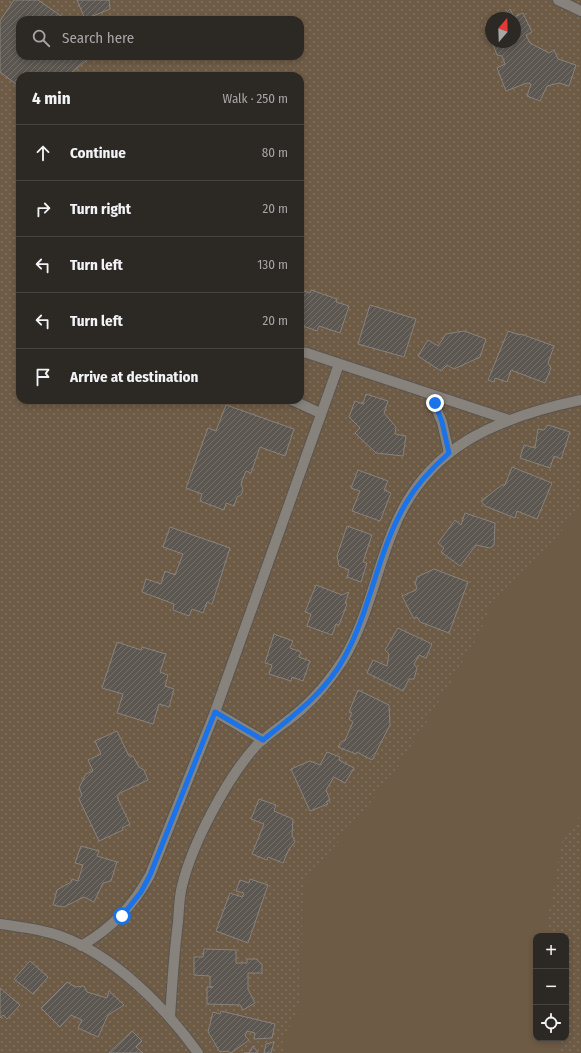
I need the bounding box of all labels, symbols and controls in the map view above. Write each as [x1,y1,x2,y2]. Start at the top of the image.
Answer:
north arrow [485,12,521,48]
search box [16,16,304,60]
icon: search [30,27,52,49]
text: Search here [62,29,134,47]
text: 4 min [32,88,71,109]
text: Walk · 250 m [223,91,288,106]
icon: ahead [32,142,54,164]
text: Continue [70,144,126,162]
text: 80 m [262,145,288,160]
icon: right [32,198,54,220]
text: Turn right [70,200,131,218]
text: 20 m [262,201,288,216]
icon: left [32,254,54,276]
text: Turn left [70,256,123,274]
text: 130 m [257,257,288,272]
icon: left [32,310,54,332]
text: Turn left [70,312,123,330]
text: 20 m [262,313,288,328]
icon: arrive [32,366,54,388]
text: Arrive at destination [70,368,198,386]
route end [426,394,444,412]
route start [113,907,131,925]
map controls [533,933,569,1041]
button: + [533,933,569,969]
button: − [533,969,569,1005]
button: locate [533,1005,569,1041]

